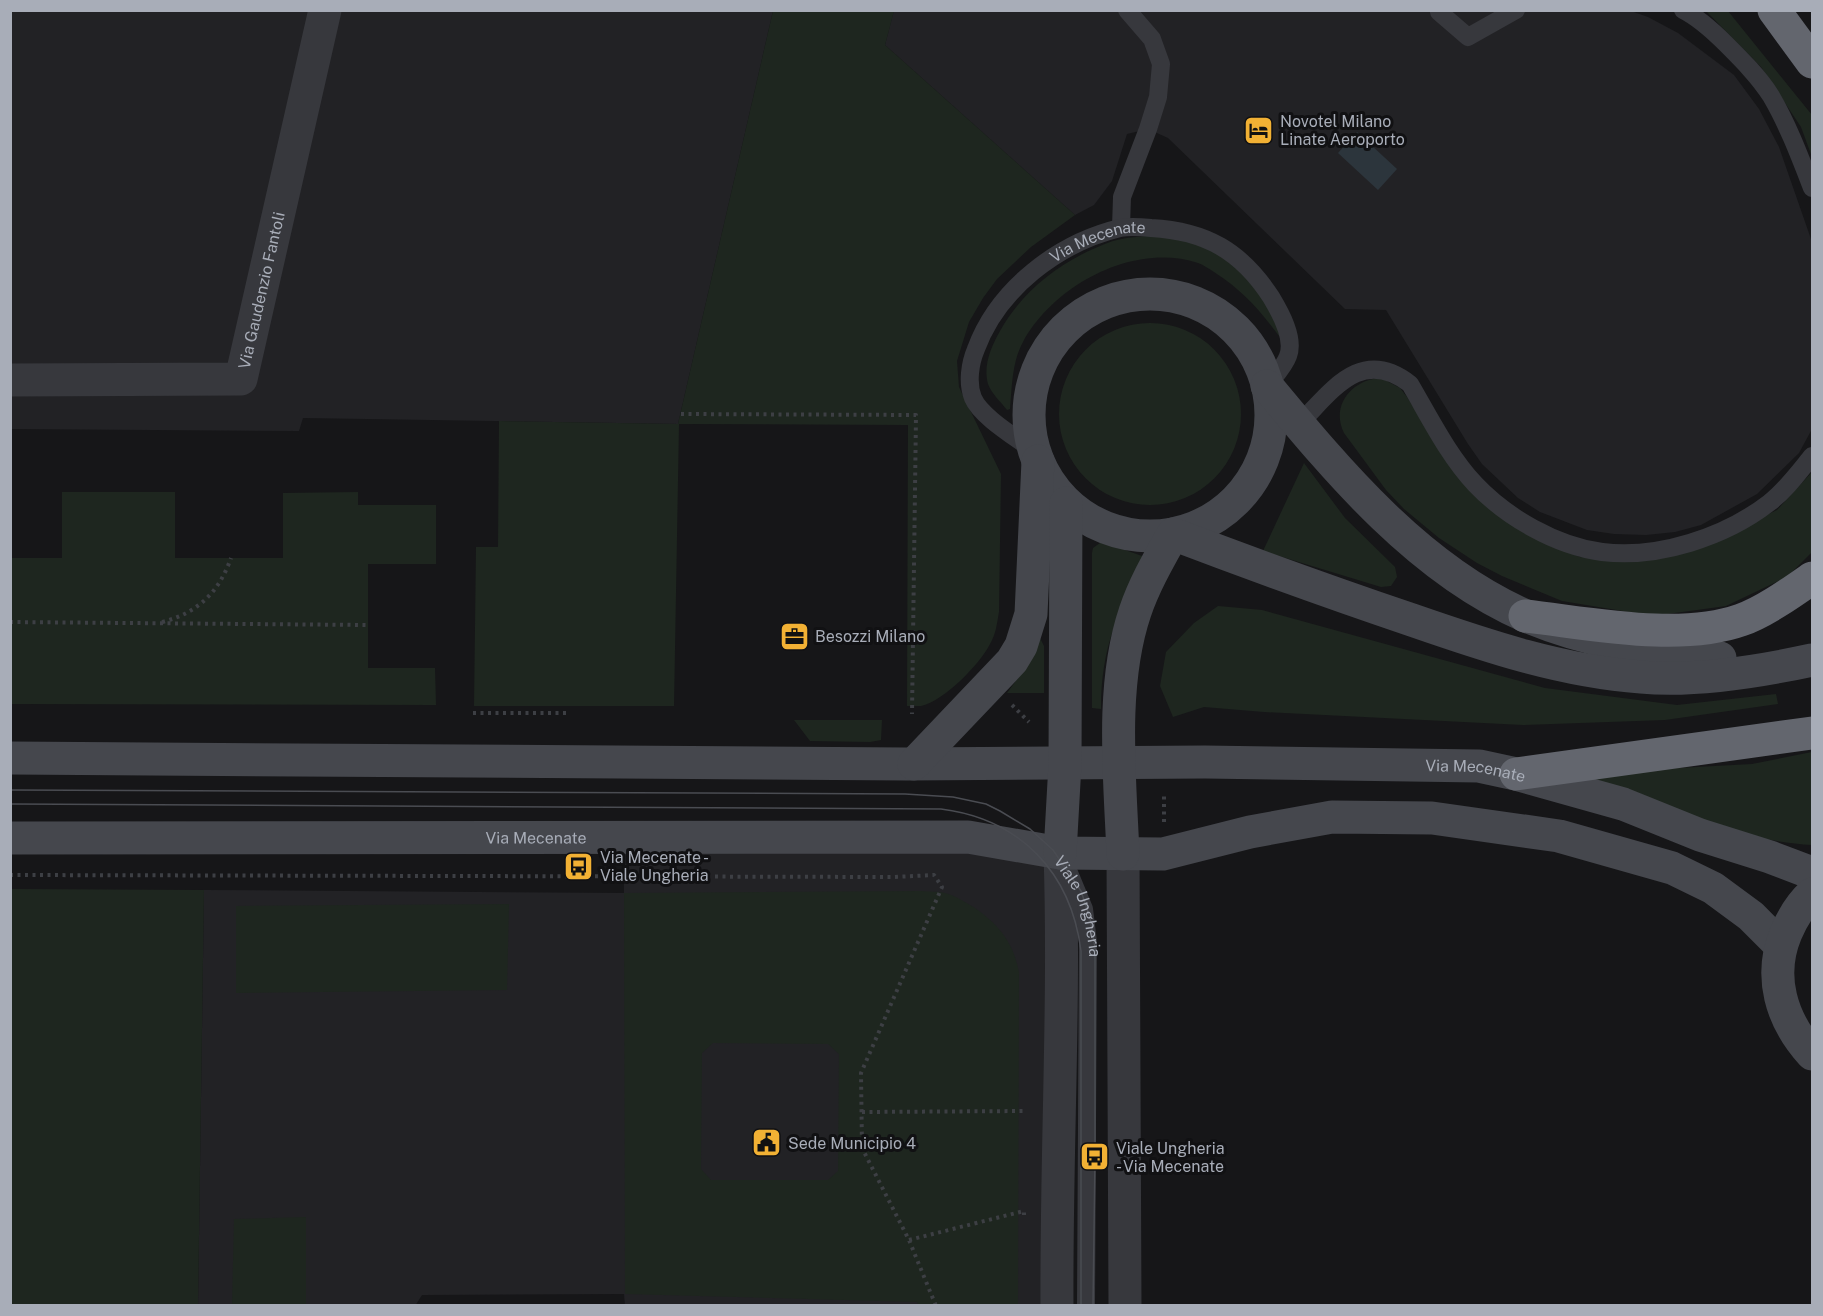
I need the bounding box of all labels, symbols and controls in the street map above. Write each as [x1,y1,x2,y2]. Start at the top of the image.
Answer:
place label: Novotel Milano Linate Aeroporto [1280,112,1405,149]
hotel icon: Novotel Milano Linate Aeroporto [1243,114,1275,146]
street label: Via Gaudenzio Fantoli [235,210,289,371]
street label: Via Mecenate [1046,218,1146,267]
office icon: Besozzi Milano [778,620,810,652]
place label: Besozzi Milano [815,627,925,646]
street label: Via Mecenate [1425,756,1528,786]
street label: Via Mecenate [485,828,587,848]
place label: Via Mecenate - Viale Ungheria [600,848,709,885]
bus stop icon: Via Mecenate - Viale Ungheria [563,850,595,882]
street label: Viale Ungheria [1050,852,1104,957]
public building icon: Sede Municipio 4 [751,1127,783,1159]
place label: Sede Municipio 4 [788,1134,916,1153]
place label: Viale Ungheria - Via Mecenate [1116,1139,1225,1176]
bus stop icon: Viale Ungheria - Via Mecenate [1079,1141,1111,1173]

